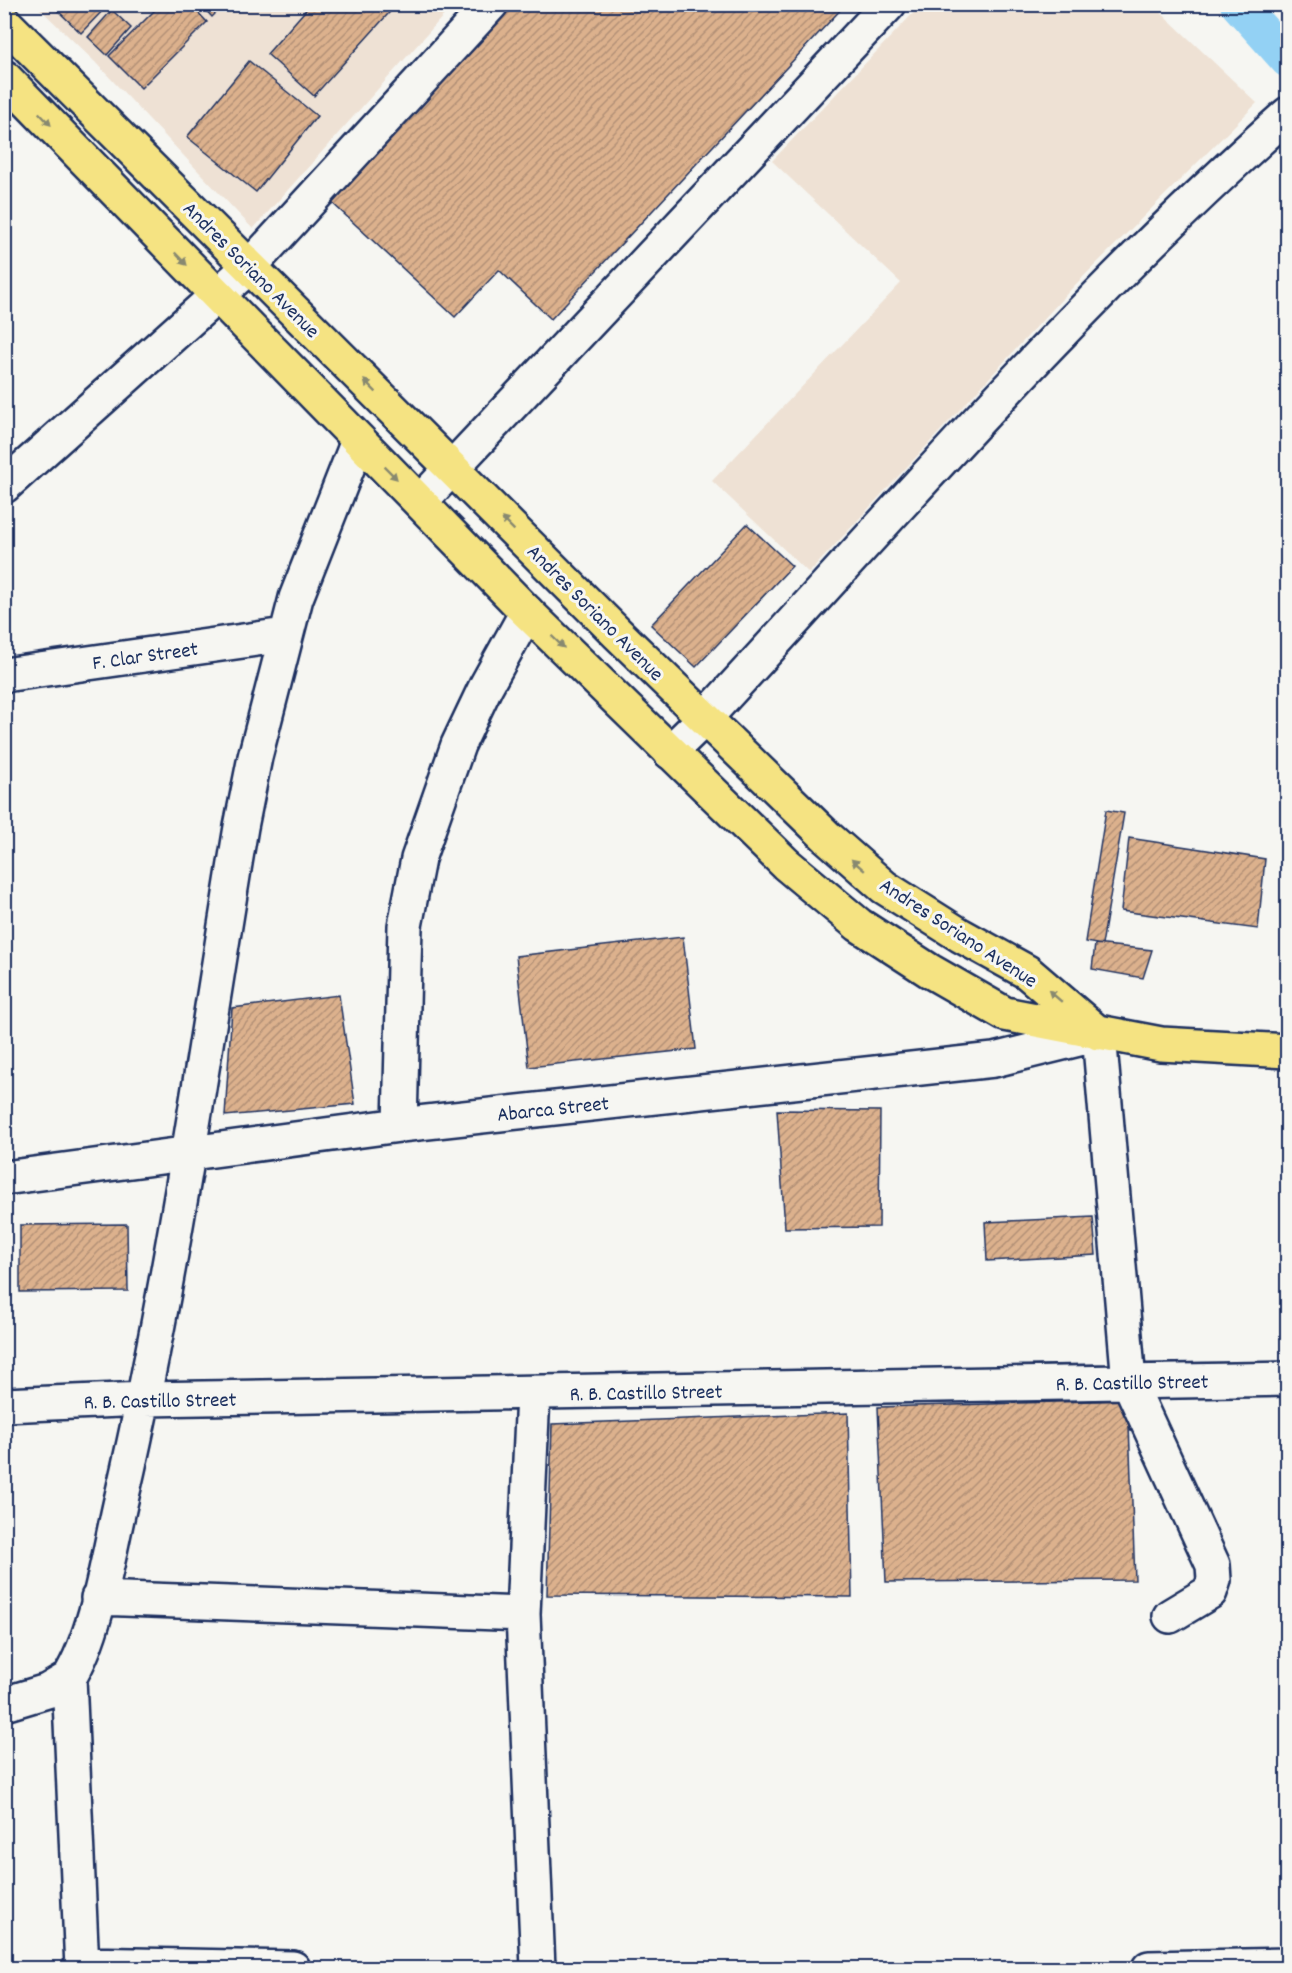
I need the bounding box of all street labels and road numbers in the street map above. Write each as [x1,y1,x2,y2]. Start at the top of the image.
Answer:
street label: Andres Soriano Avenue [175,196,325,346]
street label: Andres Soriano Avenue [519,539,669,689]
street label: F. Clar Street [91,636,200,680]
street label: Andres Soriano Avenue [872,872,1042,997]
street label: Abarca Street [496,1090,611,1132]
street label: R. B. Castillo Street [1055,1369,1209,1401]
street label: R. B. Castillo Street [569,1379,723,1411]
street label: R. B. Castillo Street [83,1387,237,1419]

